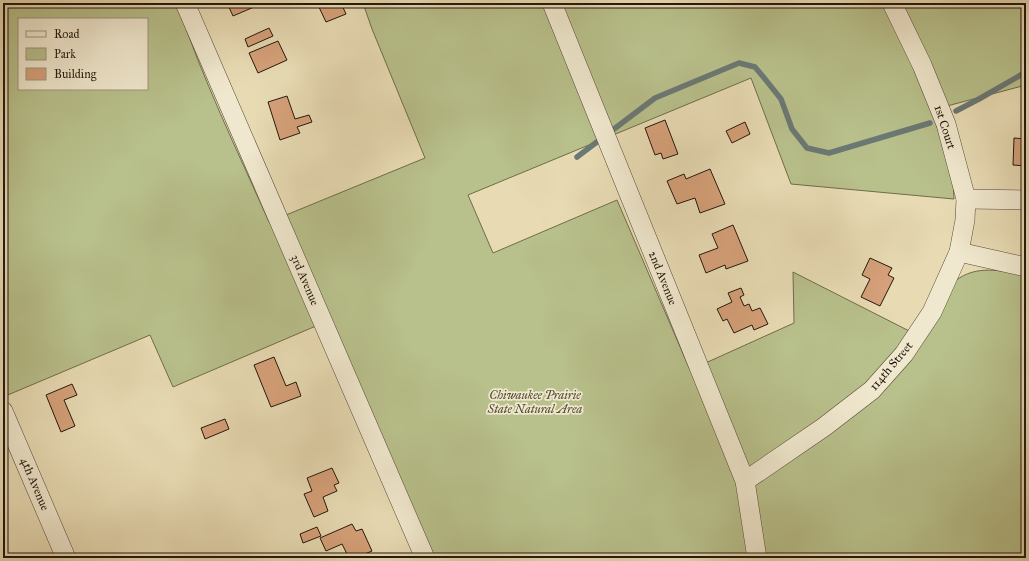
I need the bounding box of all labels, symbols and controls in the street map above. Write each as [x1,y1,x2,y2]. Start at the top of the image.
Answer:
legend [18,18,148,90]
text: Road [54,27,80,41]
text: Park [54,47,76,61]
text: Building [54,67,97,82]
street label: 1st Court [931,103,959,151]
street label: 2nd Avenue [646,249,680,307]
street label: 3rd Avenue [288,252,322,308]
street label: 114th Street [867,338,916,393]
park label: Chiwaukee Prairie State Natural Area [487,388,582,416]
street label: 4th Avenue [18,455,52,513]

